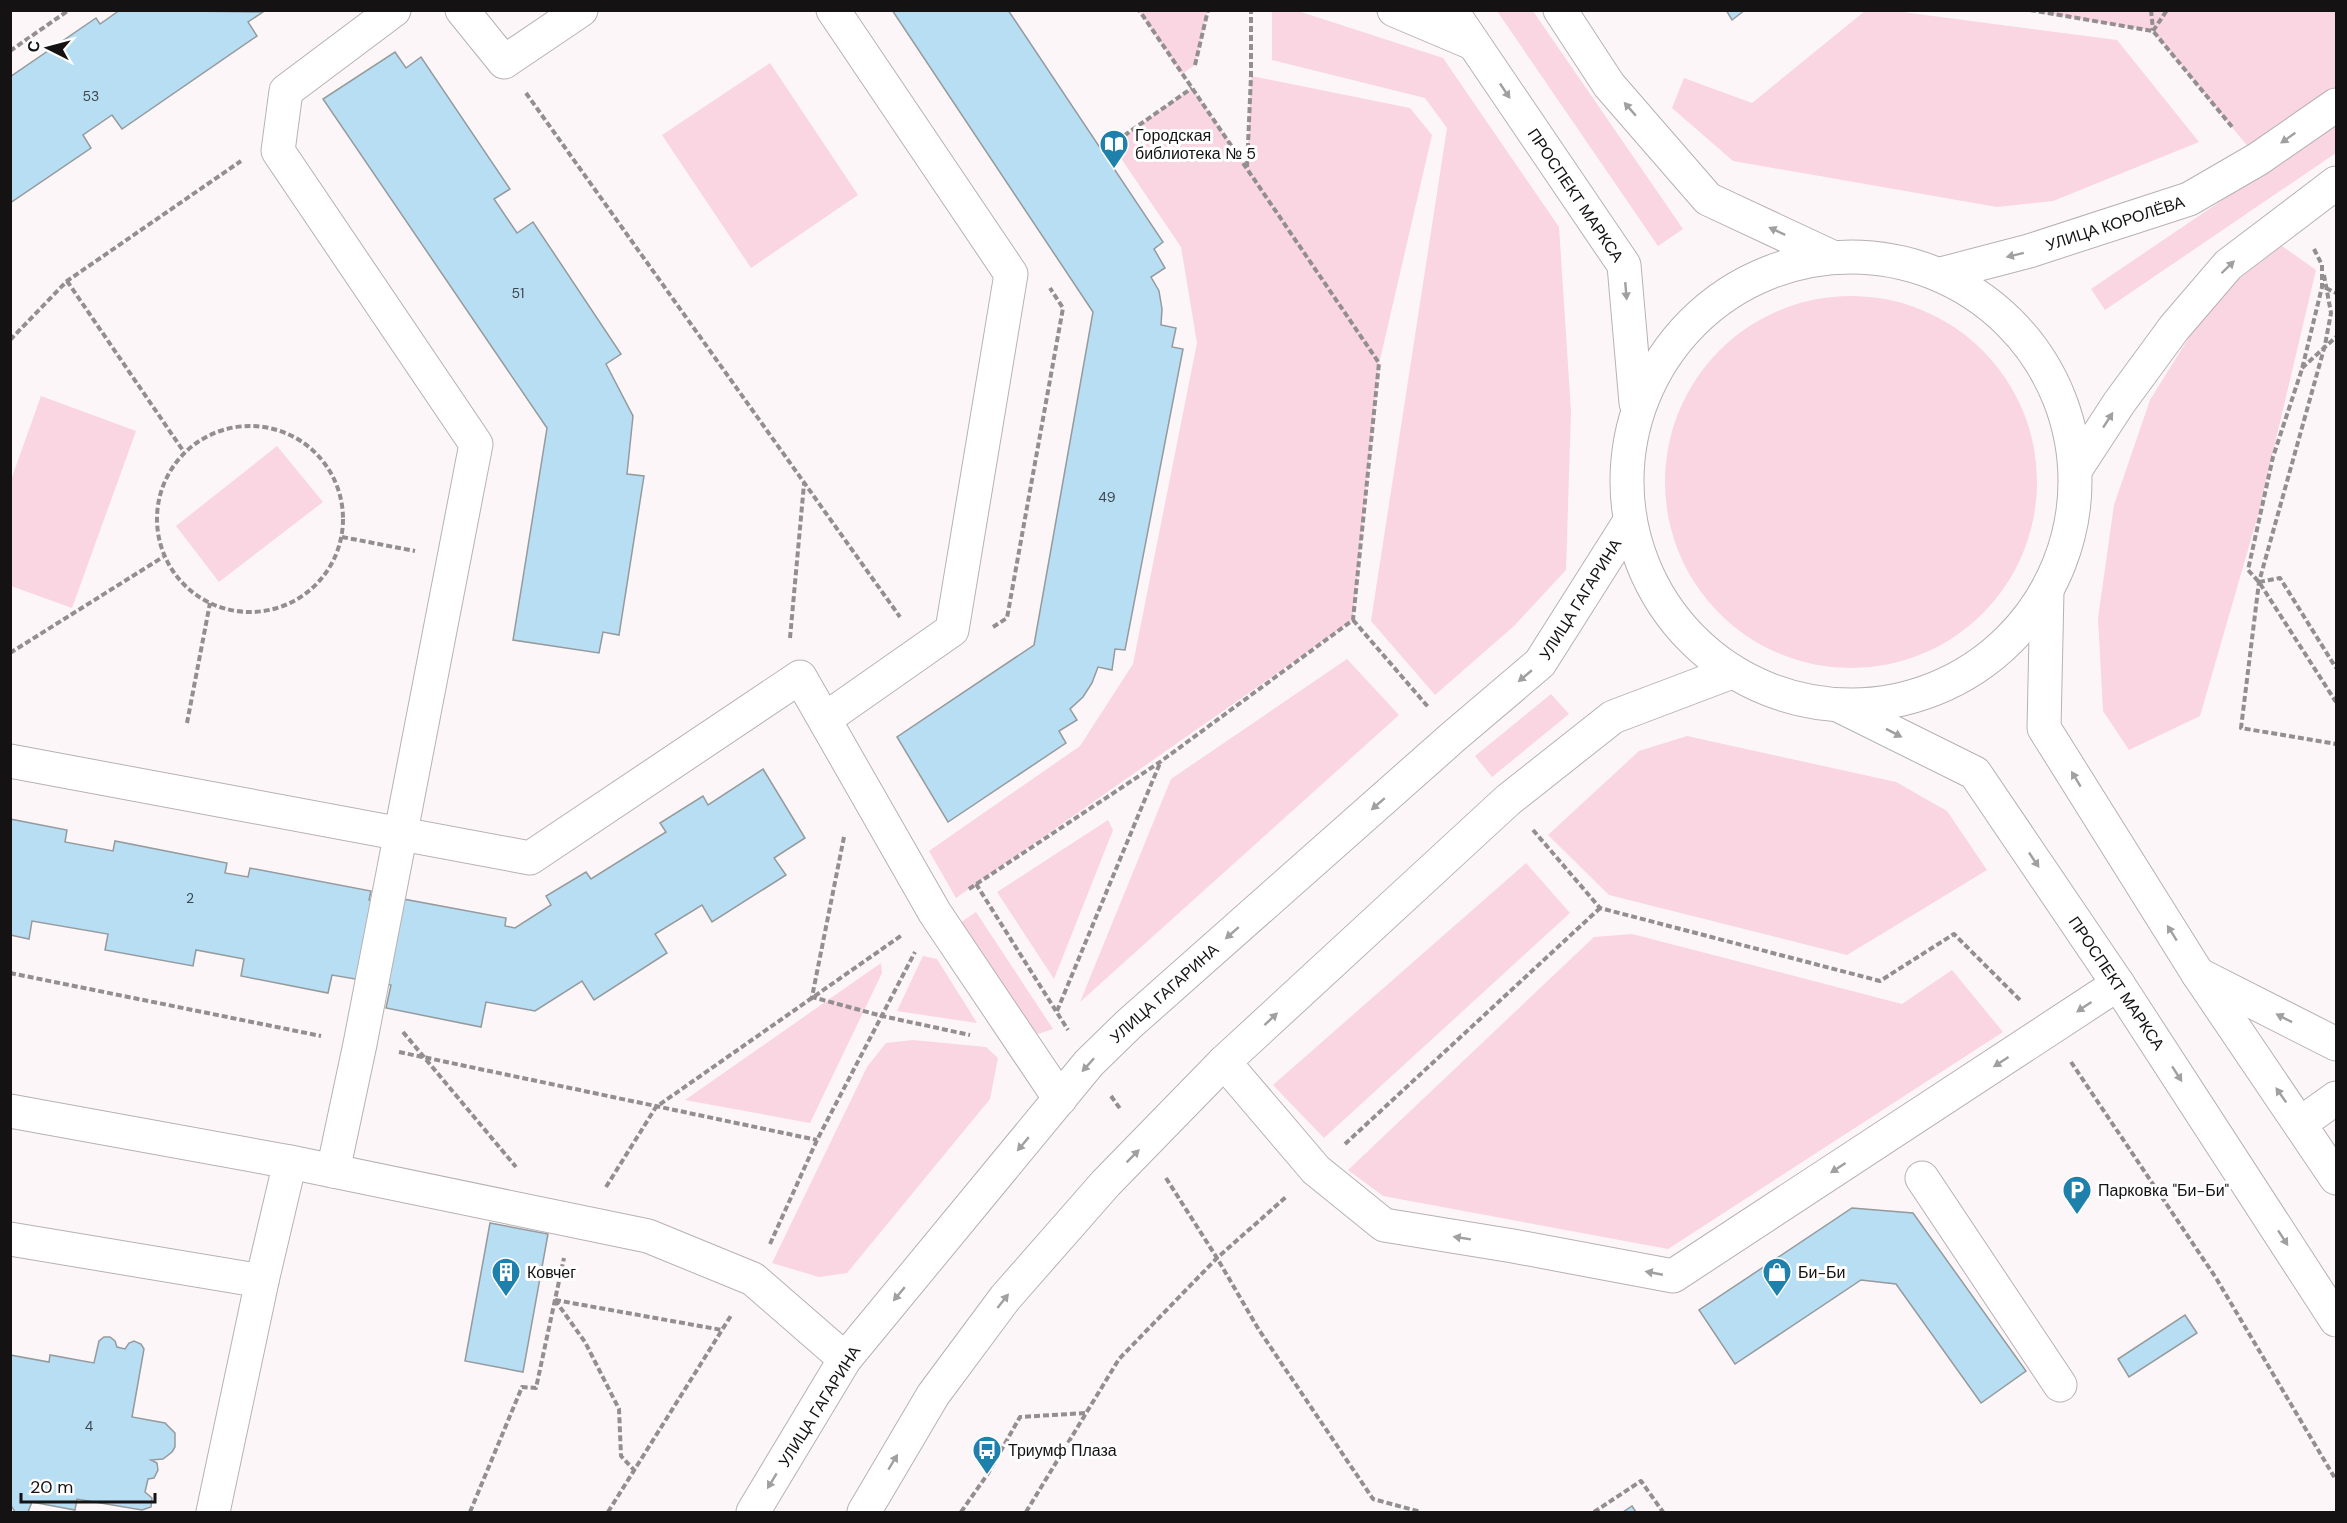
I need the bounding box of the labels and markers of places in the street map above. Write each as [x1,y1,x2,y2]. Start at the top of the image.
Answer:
place label: Городская библиотека № 5 [1135,125,1256,164]
library icon: Городская библиотека № 5 [1098,128,1130,170]
parking icon: Парковка "Би-Би" [2061,1174,2093,1216]
place label: Парковка "Би-Би" [2098,1180,2230,1201]
building icon: Ковчег [490,1256,522,1298]
shop icon: Би-Би [1761,1256,1793,1298]
place label: Ковчег [527,1262,576,1283]
place label: Би-Би [1798,1262,1846,1283]
bus stop icon: Триумф Плаза [971,1434,1003,1476]
place label: Триумф Плаза [1008,1440,1117,1461]

